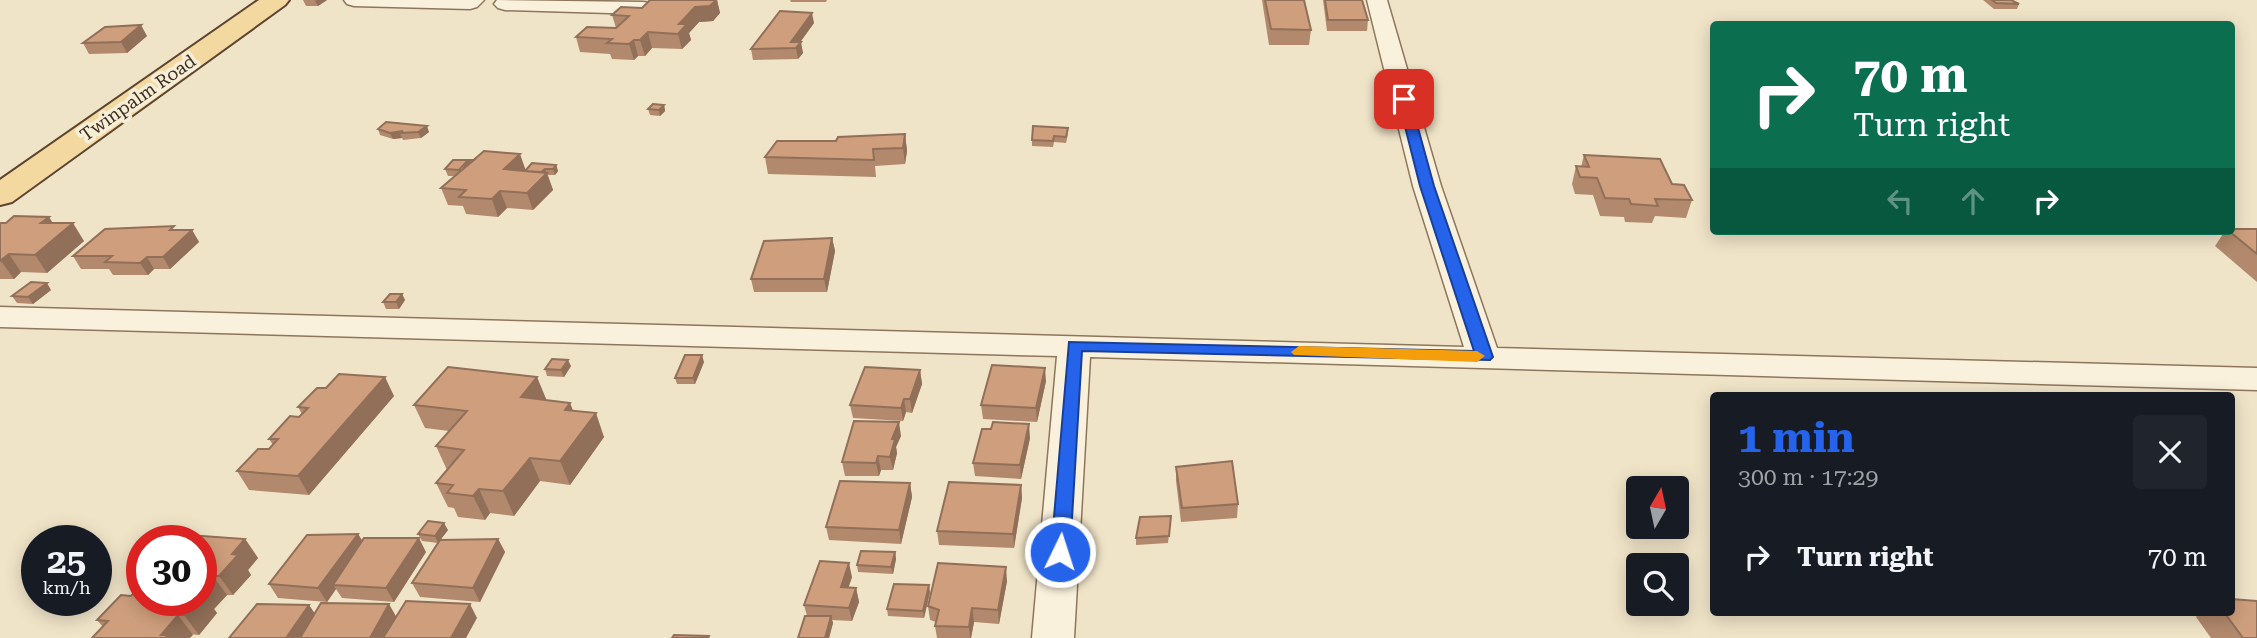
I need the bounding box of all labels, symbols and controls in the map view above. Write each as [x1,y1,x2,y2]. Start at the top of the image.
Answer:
text: 70 m [1853,47,1968,104]
icon: right [1738,49,1829,140]
street label: Twinpalm Road [76,50,200,145]
pin [1374,69,1434,129]
icon: arrive [1385,80,1423,118]
text: Turn right [1853,106,2010,144]
icon: left [1881,182,1919,220]
icon: ahead [1954,182,1992,220]
icon: right [2027,182,2065,220]
text: 1 min [1738,413,1855,462]
button: close [2133,415,2207,489]
text: 300 m · 17:29 [1738,464,1878,491]
north arrow [1626,476,1689,539]
map controls [1626,476,1689,616]
position arrow [1023,515,1097,589]
speed limit sign: 30 [126,525,217,616]
icon: right [1738,538,1776,576]
text: 25 [47,541,86,582]
text: Turn right [1797,542,1933,572]
text: 70 m [2148,542,2207,572]
button: search [1626,553,1689,616]
text: km/h [42,577,91,598]

